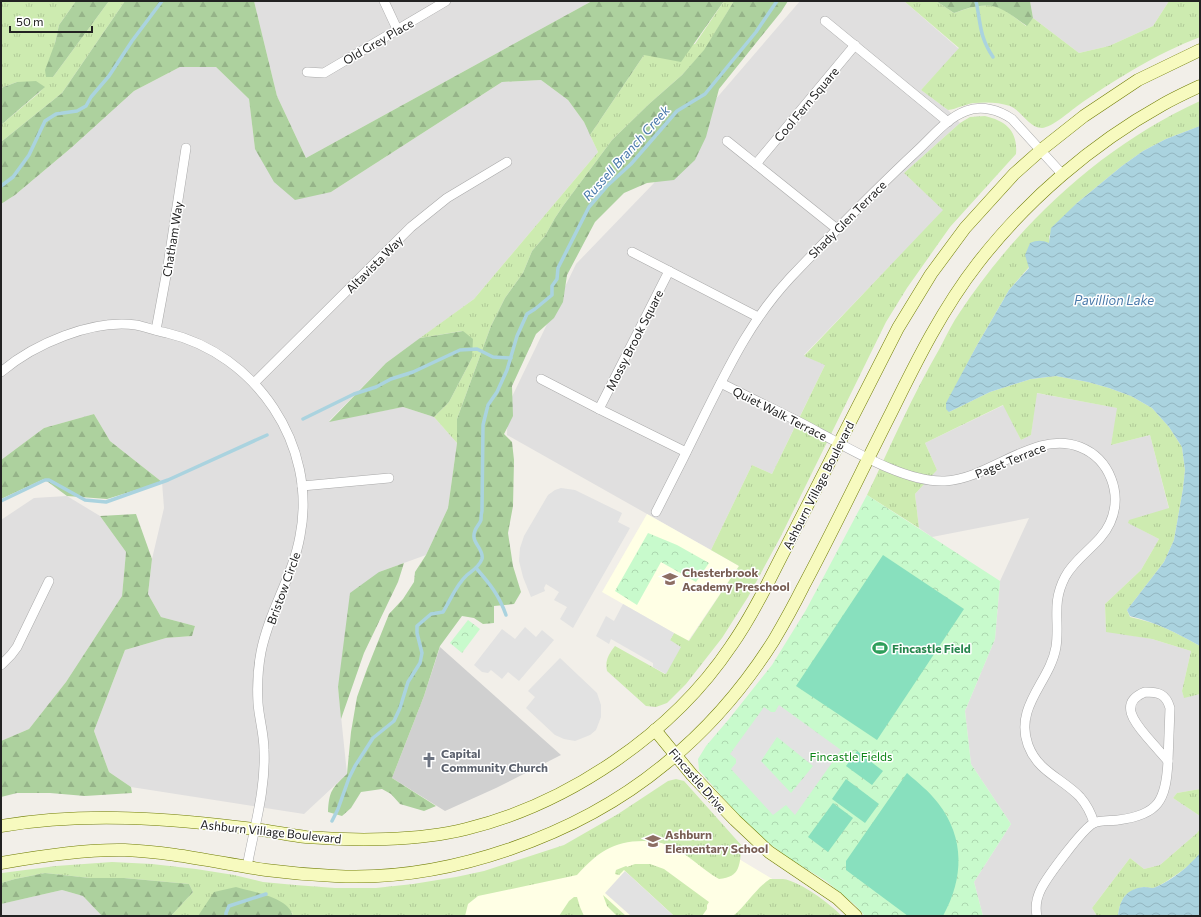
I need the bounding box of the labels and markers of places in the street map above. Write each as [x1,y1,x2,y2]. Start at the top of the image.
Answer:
place label: Chesterbrook Academy Preschool [682,565,790,593]
school or university icon: Chesterbrook Academy Preschool [661,570,679,588]
sports icon: Fincastle Field [871,639,889,657]
place label: Fincastle Field [892,641,971,655]
place label: Capital Community Church [441,746,548,774]
church icon: Capital Community Church [420,751,438,769]
place label: Ashburn Elementary School [665,827,768,855]
school or university icon: Ashburn Elementary School [644,832,662,850]

